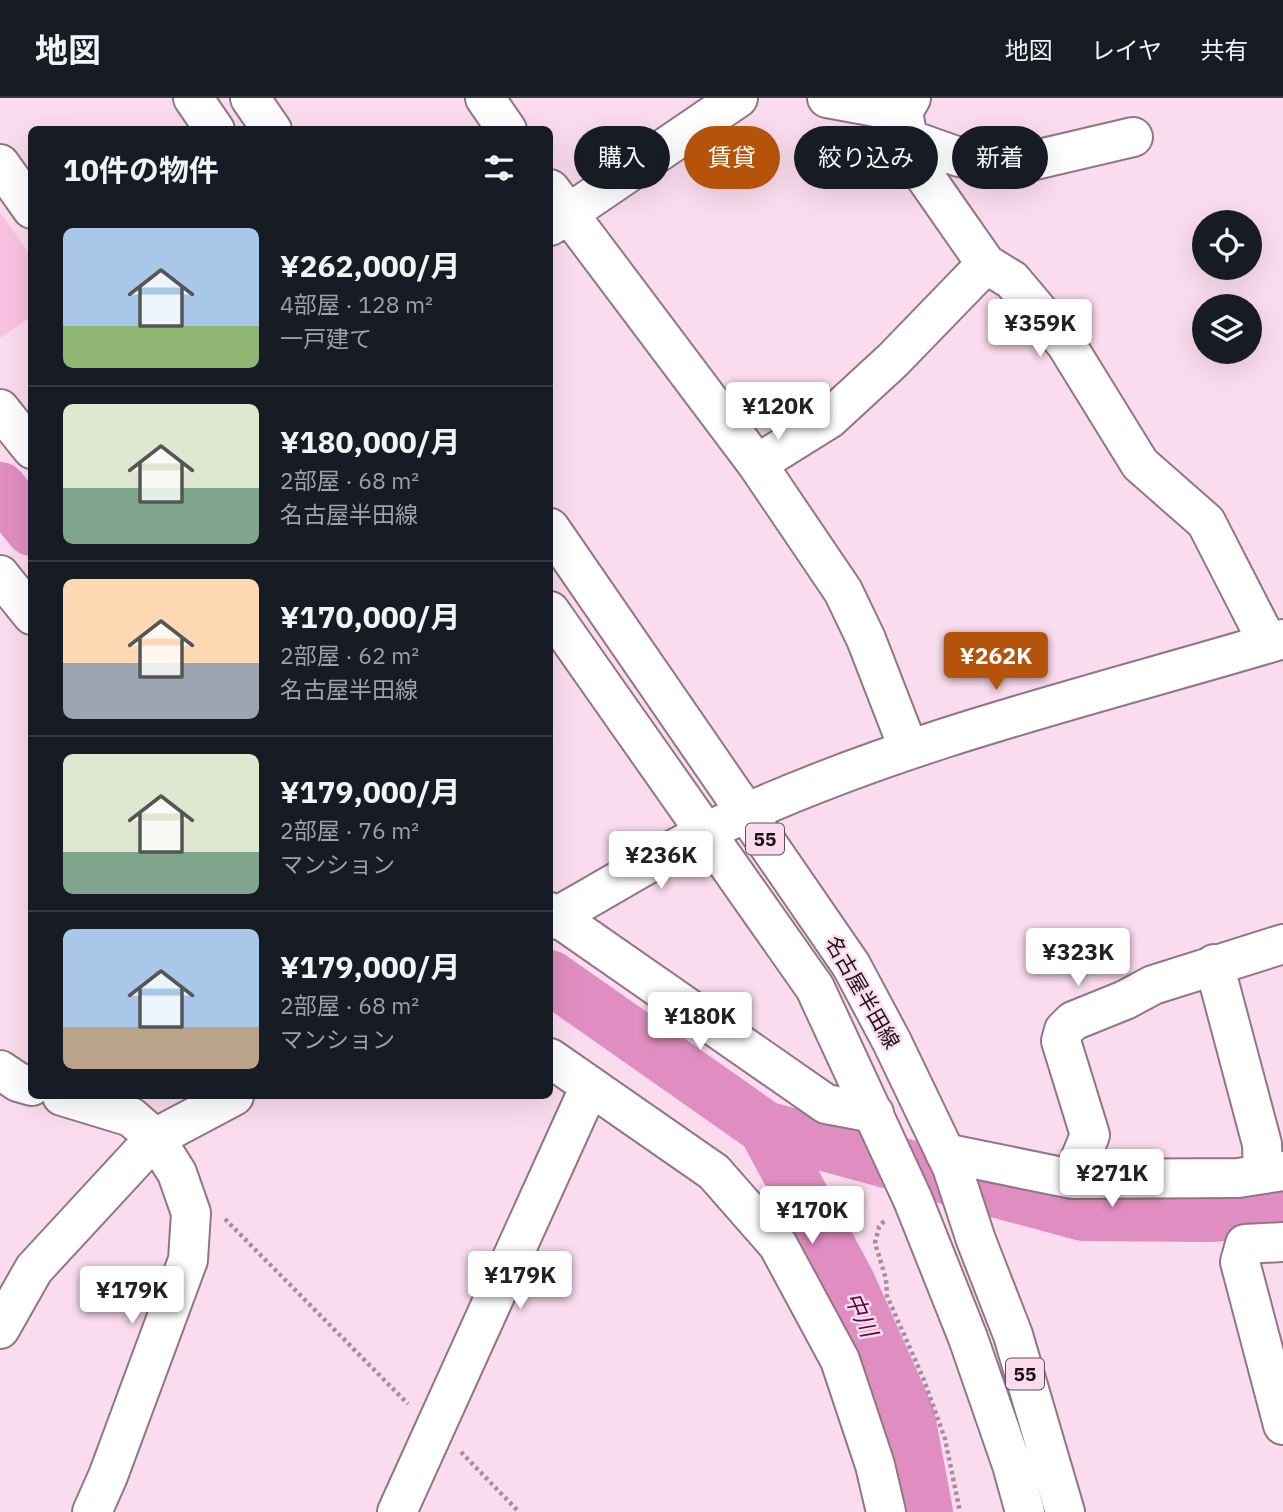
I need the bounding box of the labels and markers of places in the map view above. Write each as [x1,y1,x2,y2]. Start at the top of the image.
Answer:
pin: ¥359K [991,300,1089,359]
pin: ¥120K [729,382,827,442]
pin: ¥262K [947,632,1045,692]
pin: ¥236K [612,832,710,891]
pin: ¥323K [1029,928,1127,988]
pin: ¥180K [651,992,749,1052]
pin: ¥271K [1063,1150,1161,1209]
pin: ¥170K [763,1186,861,1246]
pin: ¥179K [471,1252,569,1311]
pin: ¥179K [83,1266,181,1326]

